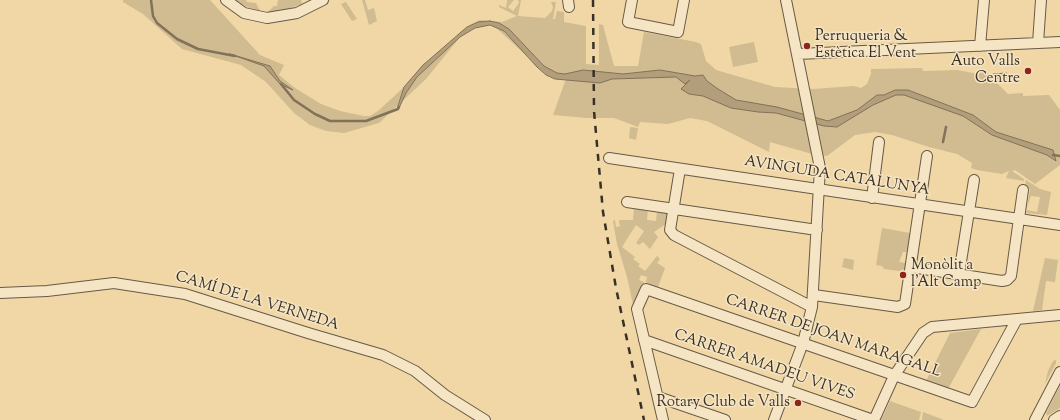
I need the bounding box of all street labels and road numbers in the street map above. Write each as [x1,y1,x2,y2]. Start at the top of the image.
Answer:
street label: AVINGUDA CATALUNYA [743,153,931,201]
street label: CAMÍ DE LA VERNEDA [173,268,341,336]
street label: CARRER DE JOAN MARAGALL [723,292,943,382]
street label: CARRER AMADEU VIVES [671,327,857,405]

